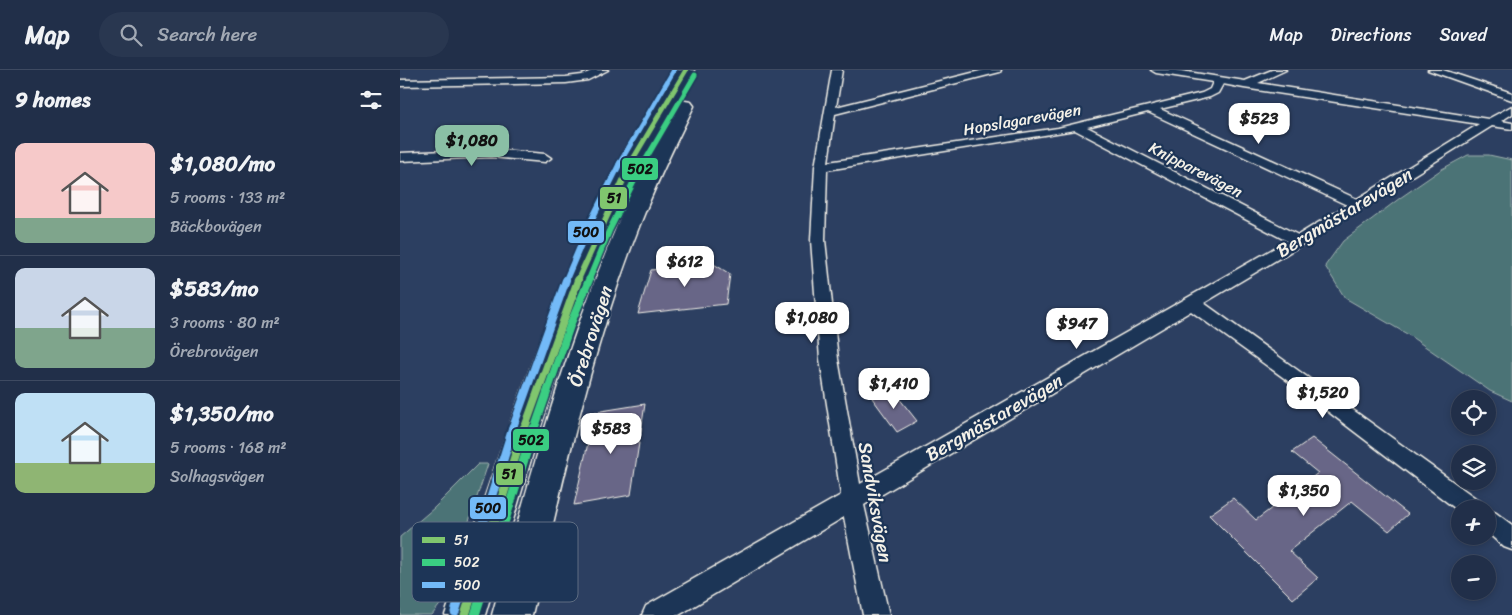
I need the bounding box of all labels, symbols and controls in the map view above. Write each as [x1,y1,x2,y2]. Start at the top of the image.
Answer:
search box [99,12,449,57]
text: Map [25,14,69,56]
text: Search here [157,18,257,51]
text: Map [1270,19,1303,51]
text: Directions [1331,19,1412,51]
text: Saved [1440,19,1487,51]
icon: search [117,21,145,49]
text: 9 homes [15,81,91,119]
icon: filters [357,86,385,114]
street label: Hopslagarevägen [961,95,1084,144]
pin: $523 [1229,102,1289,145]
text: $523 [1240,104,1278,133]
pin: $1,080 [431,124,513,167]
text: $1,080 [446,126,498,155]
street label: Knipparevägen [1144,133,1248,206]
text: $1,080/mo [170,145,275,183]
line badge: 502 [621,157,659,181]
text: 502 [627,157,654,182]
street label: Bergmästarevägen [1269,158,1419,266]
icon: home [55,163,115,223]
text: 5 rooms · 133 m² [170,183,285,212]
line badge: 51 [599,186,628,210]
text: 51 [607,186,621,211]
text: Bäckbovägen [170,212,262,241]
line badge: 500 [567,220,605,244]
text: 500 [573,220,599,245]
pin: $612 [655,246,715,288]
text: $612 [667,247,703,276]
text: $583/mo [170,270,258,308]
street label: Örebrovägen [559,281,622,391]
icon: home [55,288,115,348]
pin: $1,080 [771,302,853,344]
text: $1,080 [786,303,838,332]
text: 3 rooms · 80 m² [170,308,280,337]
pin: $947 [1047,308,1107,350]
text: $947 [1057,309,1097,338]
text: Örebrovägen [170,337,258,366]
street label: Bergmästarevägen [919,364,1070,470]
pin: $1,410 [853,368,935,410]
text: $1,410 [870,369,918,398]
pin: $1,520 [1282,376,1364,419]
text: $1,520 [1297,378,1349,407]
map controls [1451,390,1496,600]
button: locate [1451,390,1496,435]
text: $1,350/mo [170,395,274,433]
pin: $583 [581,412,641,455]
icon: home [55,413,115,473]
text: $583 [592,414,630,443]
line badge: 502 [512,428,550,452]
text: 502 [518,428,545,453]
text: 5 rooms · 168 m² [170,433,287,462]
street label: Sandviksvägen [849,439,902,565]
button: layers [1451,445,1496,490]
text: Solhagsvägen [170,462,264,491]
line badge: 51 [495,462,524,486]
text: 51 [502,462,516,487]
pin: $1,350 [1263,474,1345,517]
text: $1,350 [1279,476,1329,505]
line badge: 500 [469,496,507,520]
text: 500 [475,496,501,521]
button: + [1451,500,1496,545]
legend [412,522,578,602]
text: 51 [454,528,469,553]
text: 502 [454,550,479,575]
button: − [1451,555,1496,600]
text: 500 [454,573,480,598]

